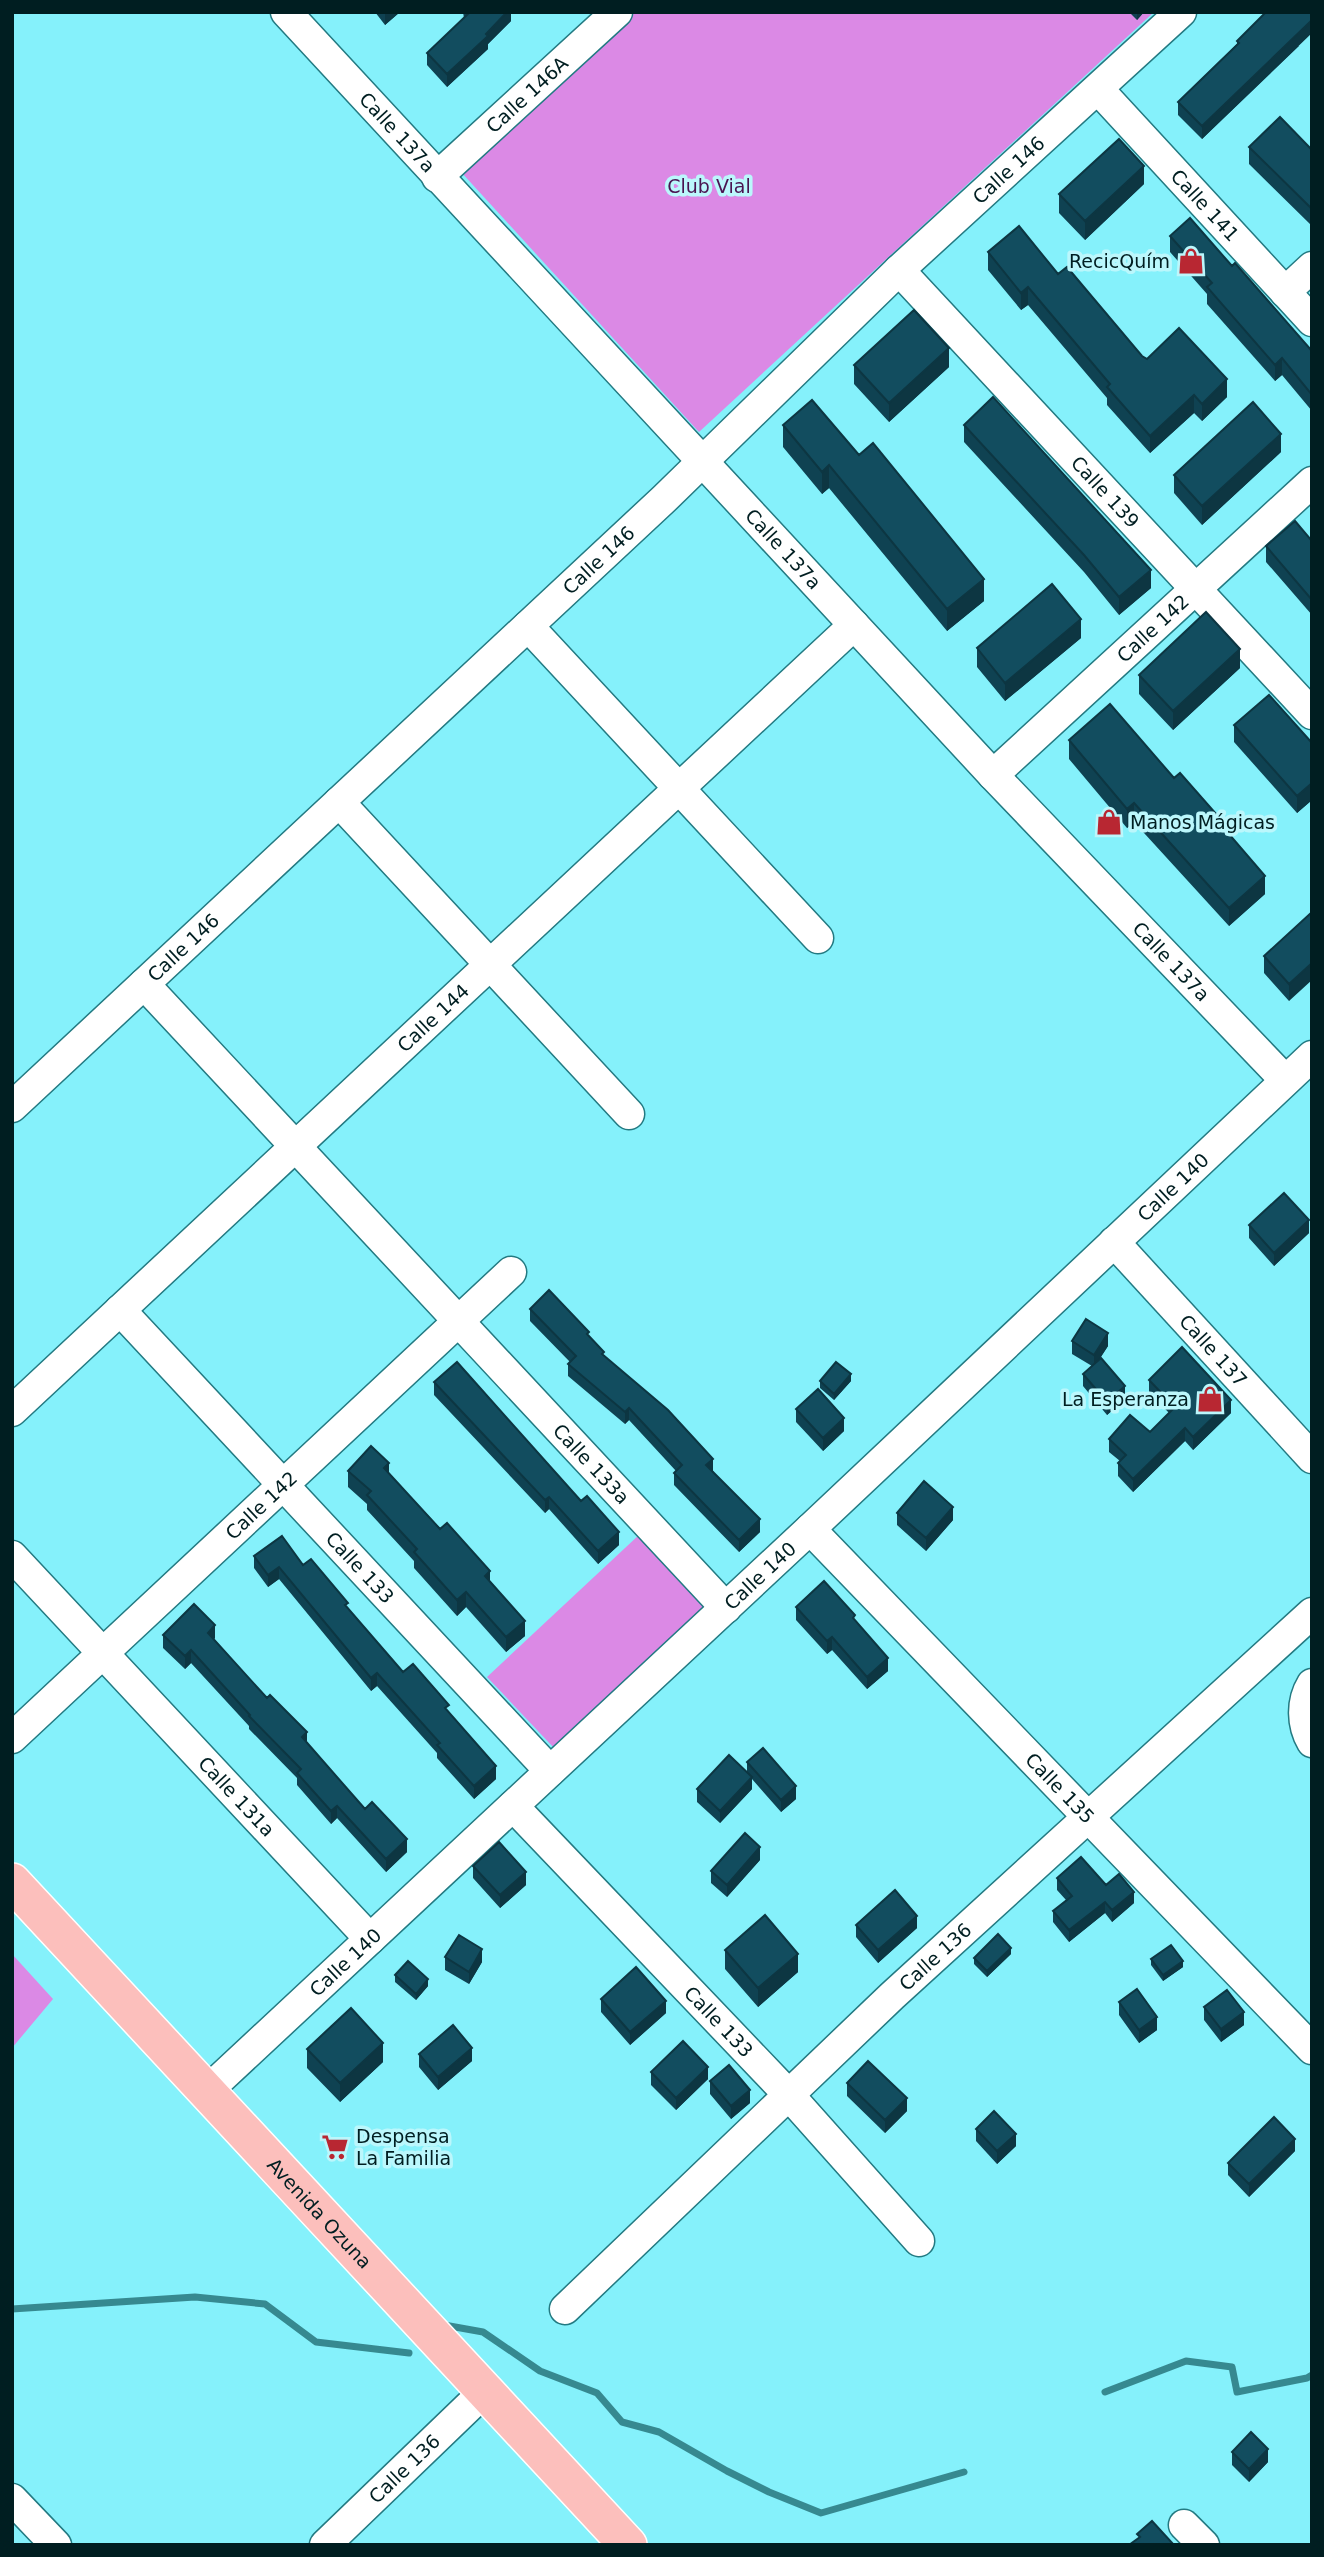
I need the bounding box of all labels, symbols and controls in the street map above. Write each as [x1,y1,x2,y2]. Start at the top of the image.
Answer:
street label: Calle 146A [482,52,572,137]
street label: Calle 137a [355,88,440,177]
street label: Calle 146 [968,132,1049,208]
street label: Calle 141 [1167,165,1244,246]
park label: Club Vial [667,175,751,197]
shop icon: RecicQuím [1176,246,1206,276]
place label: RecicQuím [1069,250,1170,272]
street label: Calle 139 [1067,452,1144,532]
street label: Calle 137a [741,504,826,594]
street label: Calle 146 [558,521,639,599]
street label: Calle 142 [1112,590,1193,667]
shop icon: Manos Mágicas [1094,807,1124,837]
place label: Manos Mágicas [1130,811,1275,833]
street label: Calle 146 [143,909,223,986]
street label: Calle 137a [1128,917,1214,1005]
street label: Calle 144 [393,979,473,1057]
street label: Calle 140 [1133,1148,1213,1226]
street label: Calle 137 [1175,1310,1252,1391]
shop icon: La Esperanza [1195,1384,1225,1414]
place label: La Esperanza [1062,1388,1189,1410]
street label: Calle 133a [549,1419,634,1508]
street label: Calle 142 [221,1467,301,1544]
street label: Calle 133 [322,1527,399,1608]
street label: Calle 140 [720,1537,800,1614]
street label: Calle 135 [1021,1748,1099,1828]
street label: Calle 131a [194,1752,279,1841]
street label: Calle 136 [895,1918,976,1995]
street label: Calle 140 [305,1924,386,2001]
street label: Calle 133 [680,1982,758,2061]
place label: Despensa La Familia [356,2125,451,2169]
supermarket icon: Despensa La Familia [320,2132,350,2162]
street label: Avenida Ozuna [263,2153,376,2273]
street label: Calle 136 [364,2430,444,2508]

